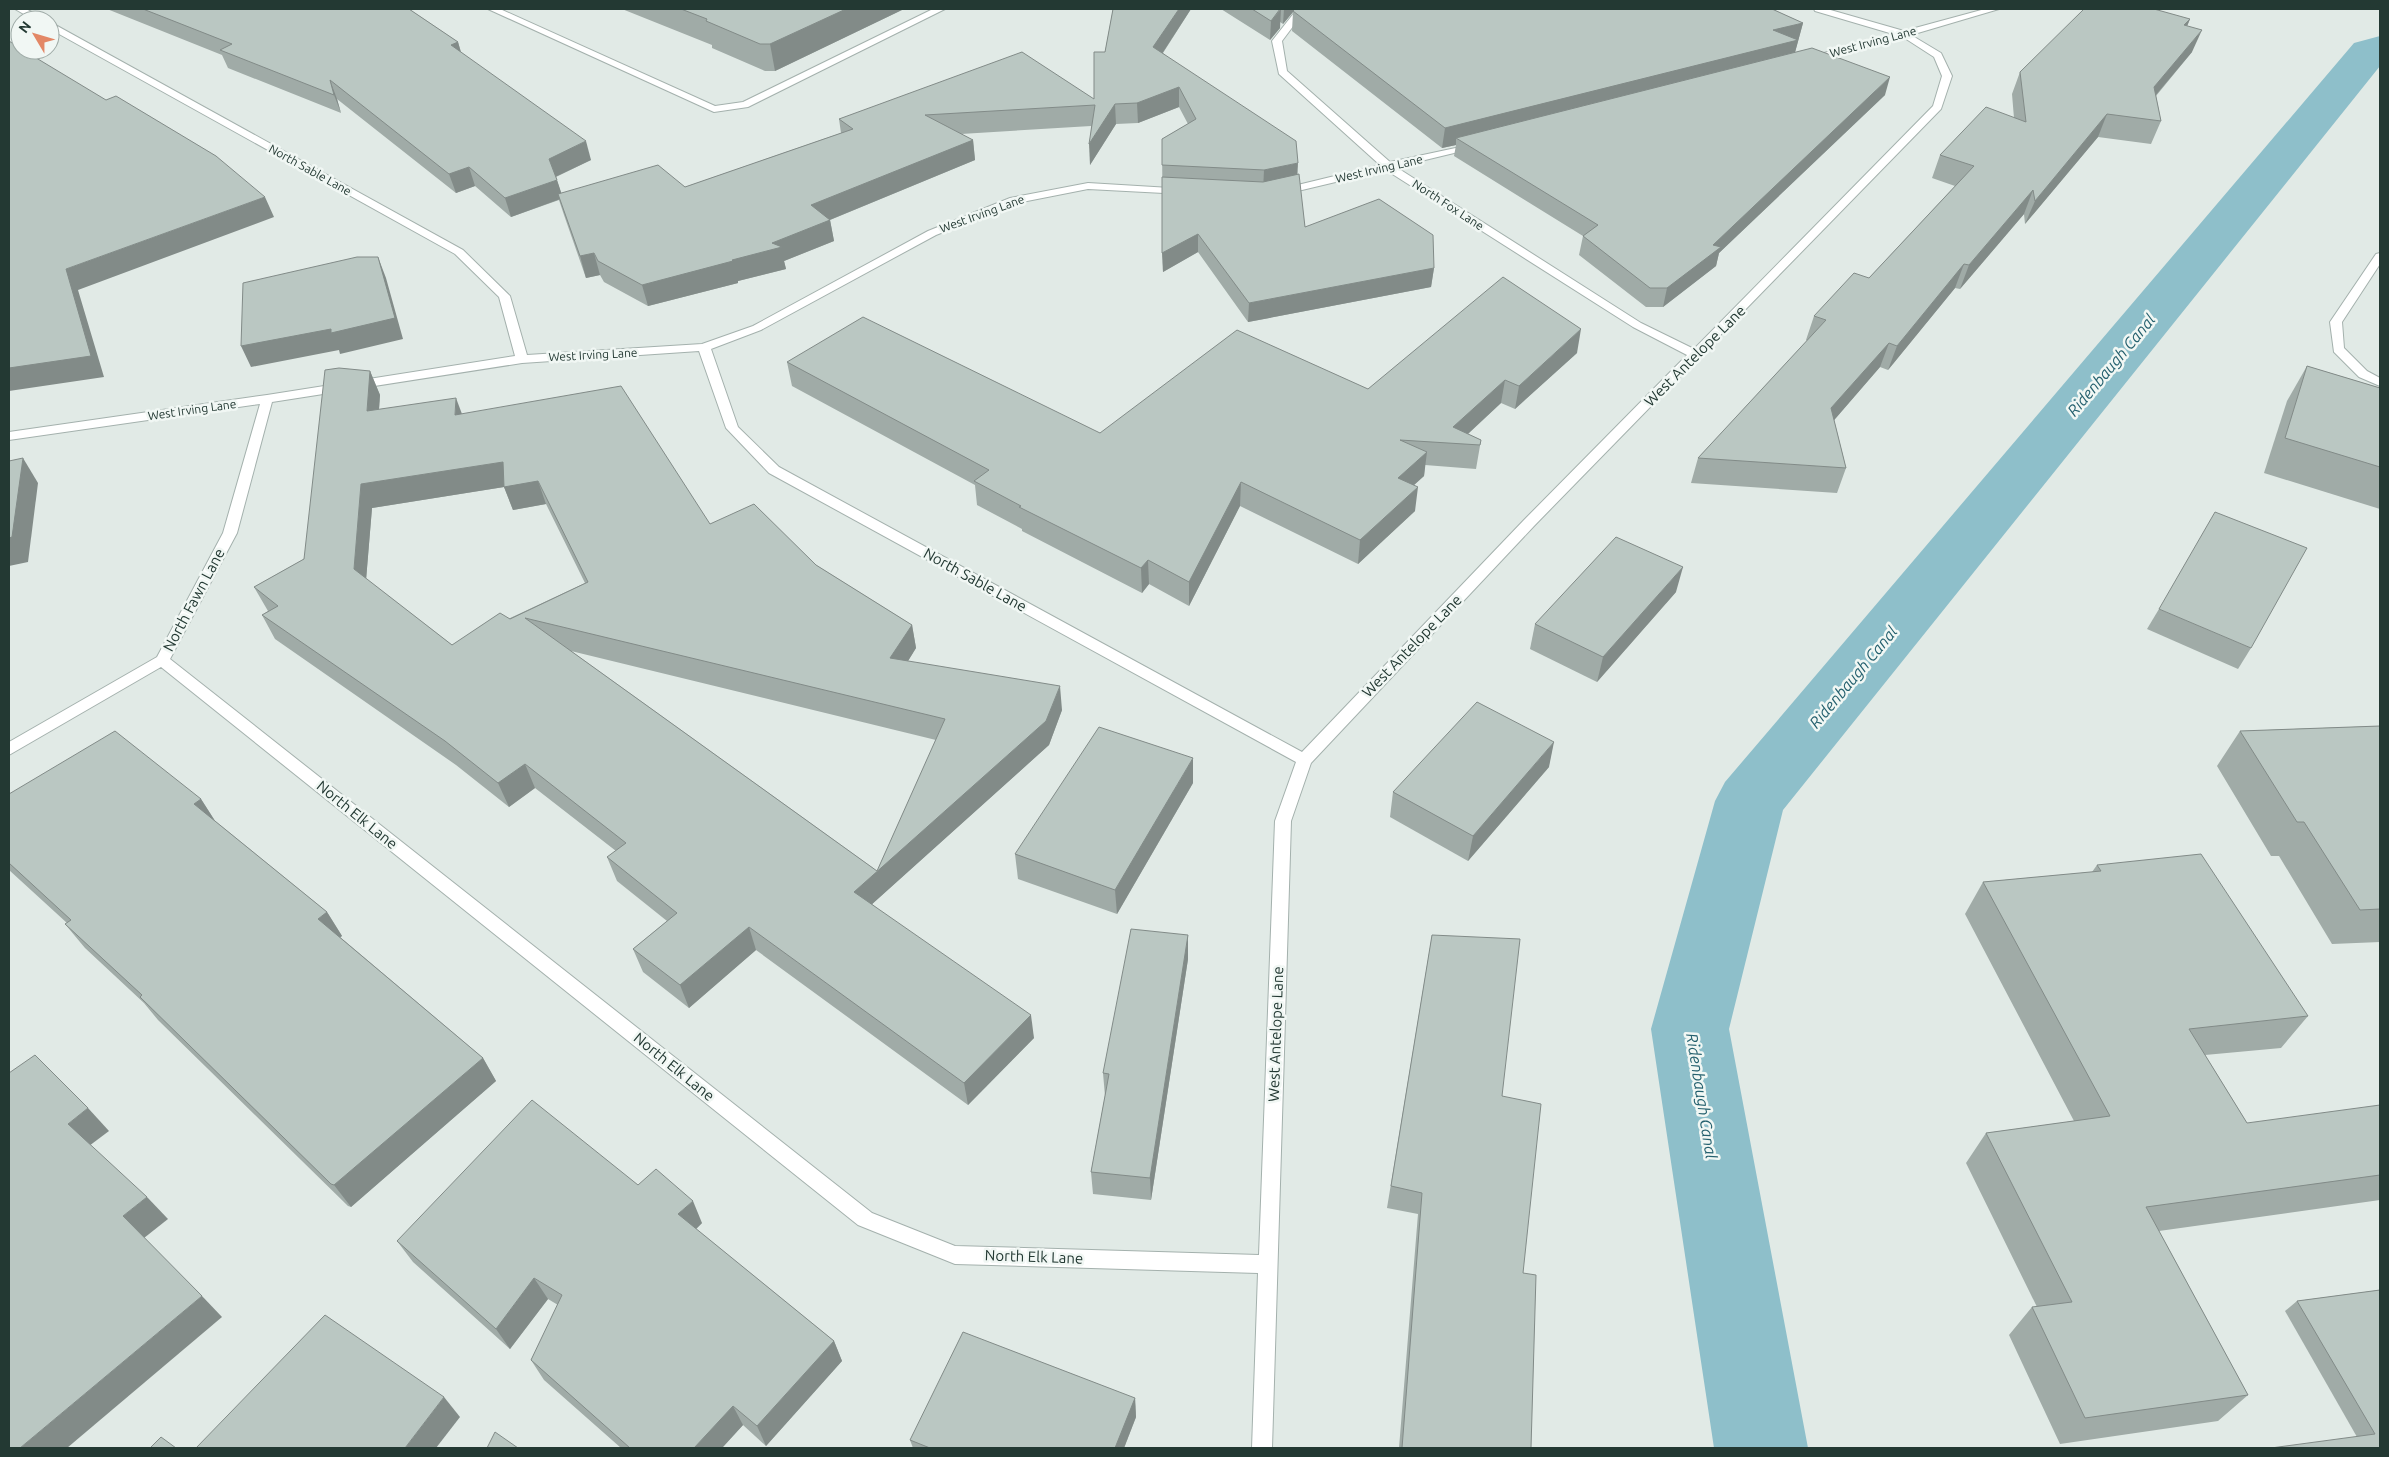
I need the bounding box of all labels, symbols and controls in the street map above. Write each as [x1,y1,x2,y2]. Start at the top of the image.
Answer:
north arrow [10,10,60,60]
text: N [15,18,34,36]
street label: West Irving Lane [1828,24,1918,59]
street label: North Sable Lane [267,142,354,198]
street label: West Irving Lane [1334,152,1424,185]
street label: North Fox Lane [1410,177,1486,232]
street label: West Irving Lane [938,192,1026,235]
street label: West Antelope Lane [1641,302,1749,410]
water label: Ridenbaugh Canal [2063,310,2159,420]
street label: West Irving Lane [548,346,638,363]
street label: West Irving Lane [147,397,237,422]
street label: North Sable Lane [921,544,1030,615]
street label: North Fawn Lane [159,545,228,654]
street label: West Antelope Lane [1358,591,1465,700]
water label: Ridenbaugh Canal [1805,622,1901,732]
street label: North Elk Lane [314,777,401,852]
street label: West Antelope Lane [1265,966,1286,1102]
street label: North Elk Lane [631,1029,718,1104]
water label: Ridenbaugh Canal [1683,1032,1721,1161]
street label: North Elk Lane [984,1246,1084,1267]

